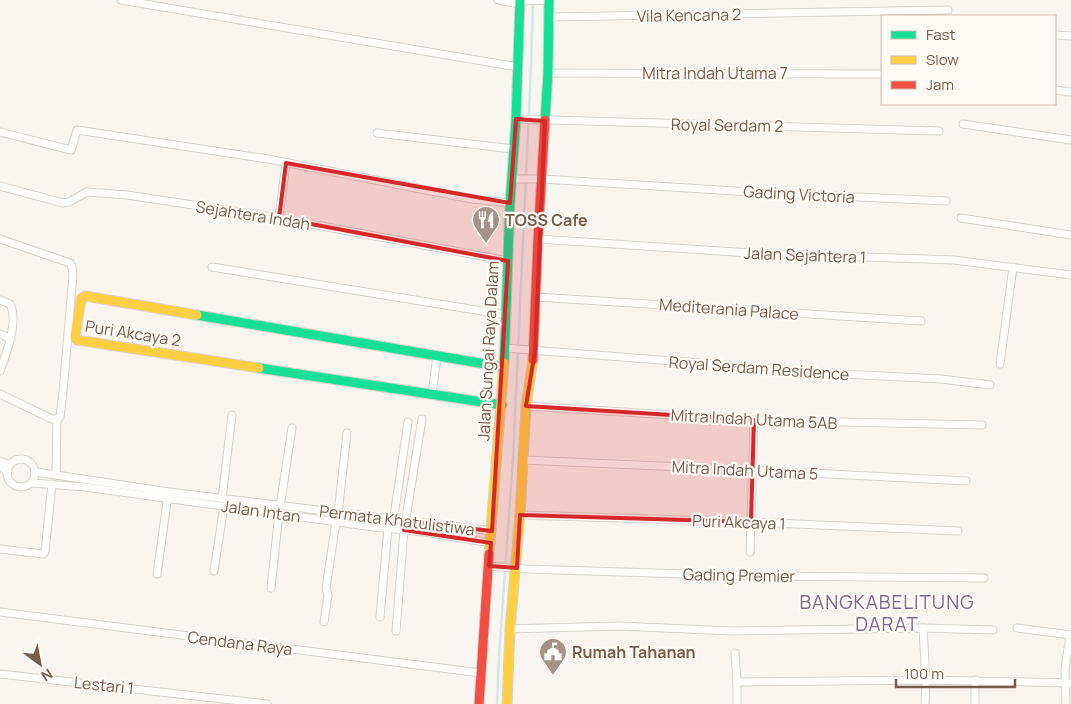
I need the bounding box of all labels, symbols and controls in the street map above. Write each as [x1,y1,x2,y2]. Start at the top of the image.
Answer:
street label: Vila Kencana 2 [636,3,742,27]
legend [881,15,1056,105]
text: Fast [926,24,955,45]
text: Slow [926,49,959,70]
street label: Mitra Indah Utama 7 [642,62,788,84]
text: Jam [926,74,954,95]
street label: Royal Serdam 2 [671,113,783,137]
street label: Gading Victoria [743,180,855,208]
street label: Sejahtera Indah [194,195,312,235]
restaurant icon: TOSS Cafe [471,205,501,244]
place label: TOSS Cafe [505,209,588,231]
street label: Jalan Sejahtera 1 [743,242,867,268]
street label: Jalan Sungai Raya Dalam [472,260,504,442]
street label: Mediterania Palace [658,293,800,325]
street label: Puri Akcaya 2 [84,315,182,351]
street label: Royal Serdam Residence [668,351,850,385]
street label: Mitra Indah Utama 5AB [670,404,838,434]
street label: Mitra Indah Utama 5 [671,455,819,485]
street label: Jalan Intan [220,495,302,527]
street label: Permata Khatulistiwa [318,500,476,540]
street label: Puri Akcaya 1 [692,509,786,535]
street label: Gading Premier [683,563,796,587]
district label: BANGKABELITUNG DARAT [799,589,975,637]
street label: Cendana Raya [186,626,294,660]
public building icon: Rumah Tahanan [538,637,568,676]
north arrow [15,639,65,689]
place label: Rumah Tahanan [572,641,696,663]
scale bar [896,656,1015,688]
text: 100 m [904,663,944,684]
text: N [38,665,56,686]
street label: Lestari 1 [73,671,135,699]

